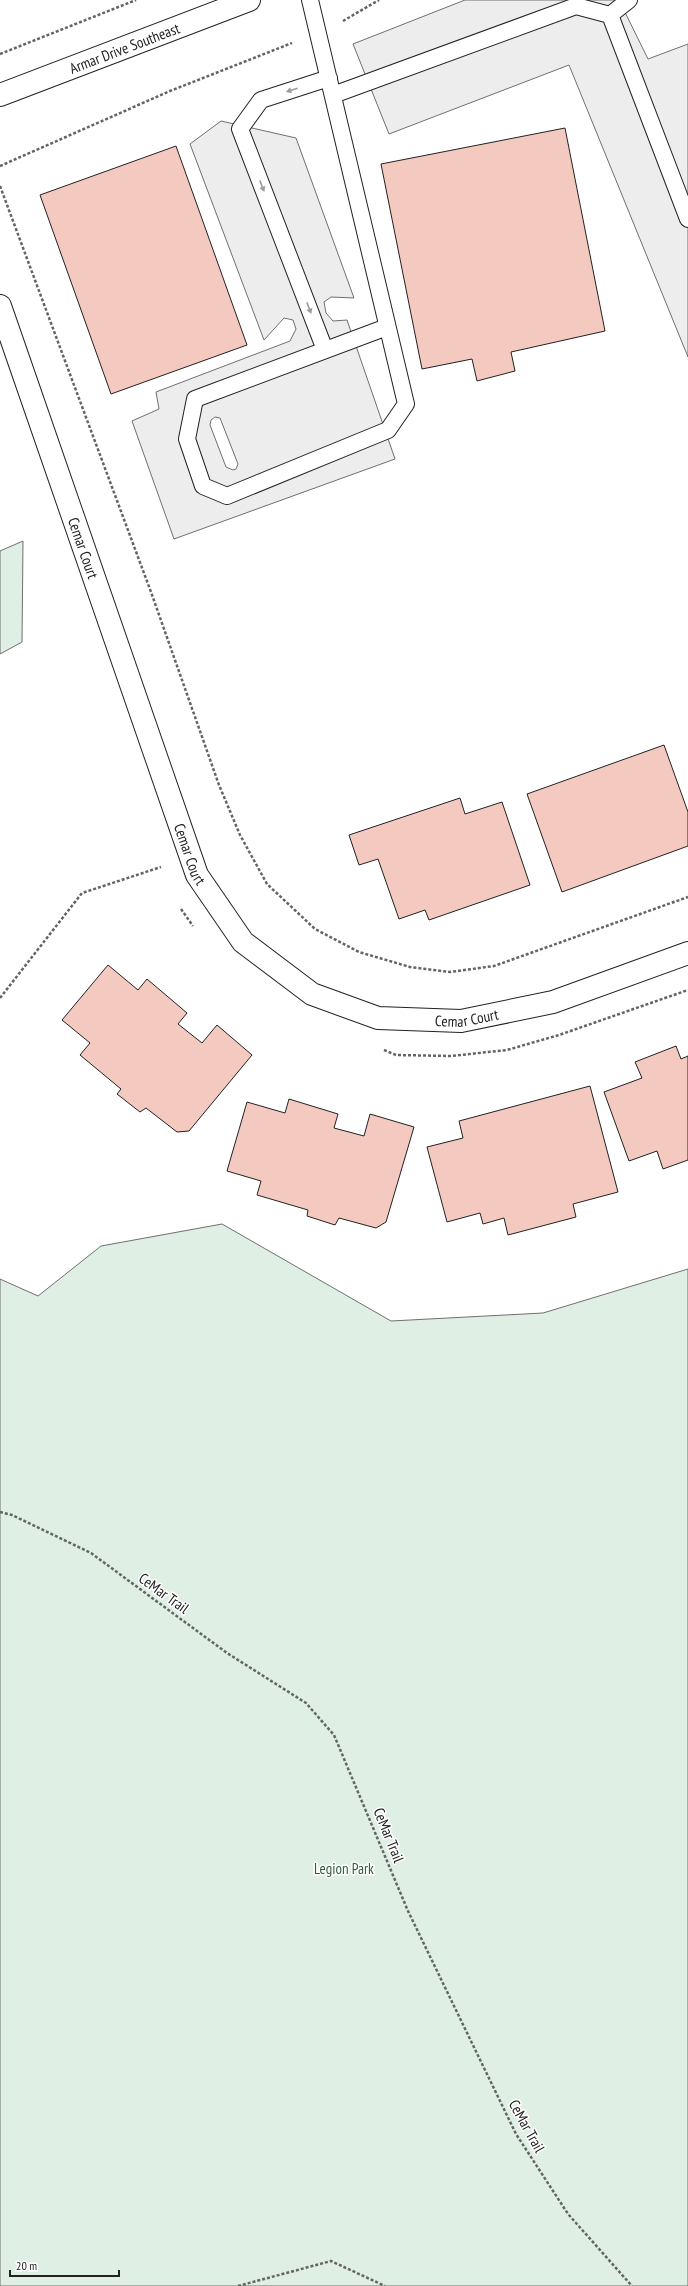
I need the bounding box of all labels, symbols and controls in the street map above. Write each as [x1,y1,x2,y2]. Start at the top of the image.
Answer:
street label: Armar Drive Southeast [66,18,182,77]
one-way arrow [285,87,297,93]
one-way arrow [259,181,265,193]
one-way arrow [306,302,312,314]
street label: Cemar Court [64,515,103,581]
street label: Cemar Court [170,821,210,888]
street label: Cemar Court [435,1004,500,1031]
street label: CeMar Trail [135,1568,193,1618]
street label: CeMar Trail [369,1805,409,1866]
park label: Legion Park [314,1859,374,1878]
street label: CeMar Trail [505,2096,549,2156]
scale bar [10,2252,119,2278]
text: 20 m [16,2258,37,2273]

